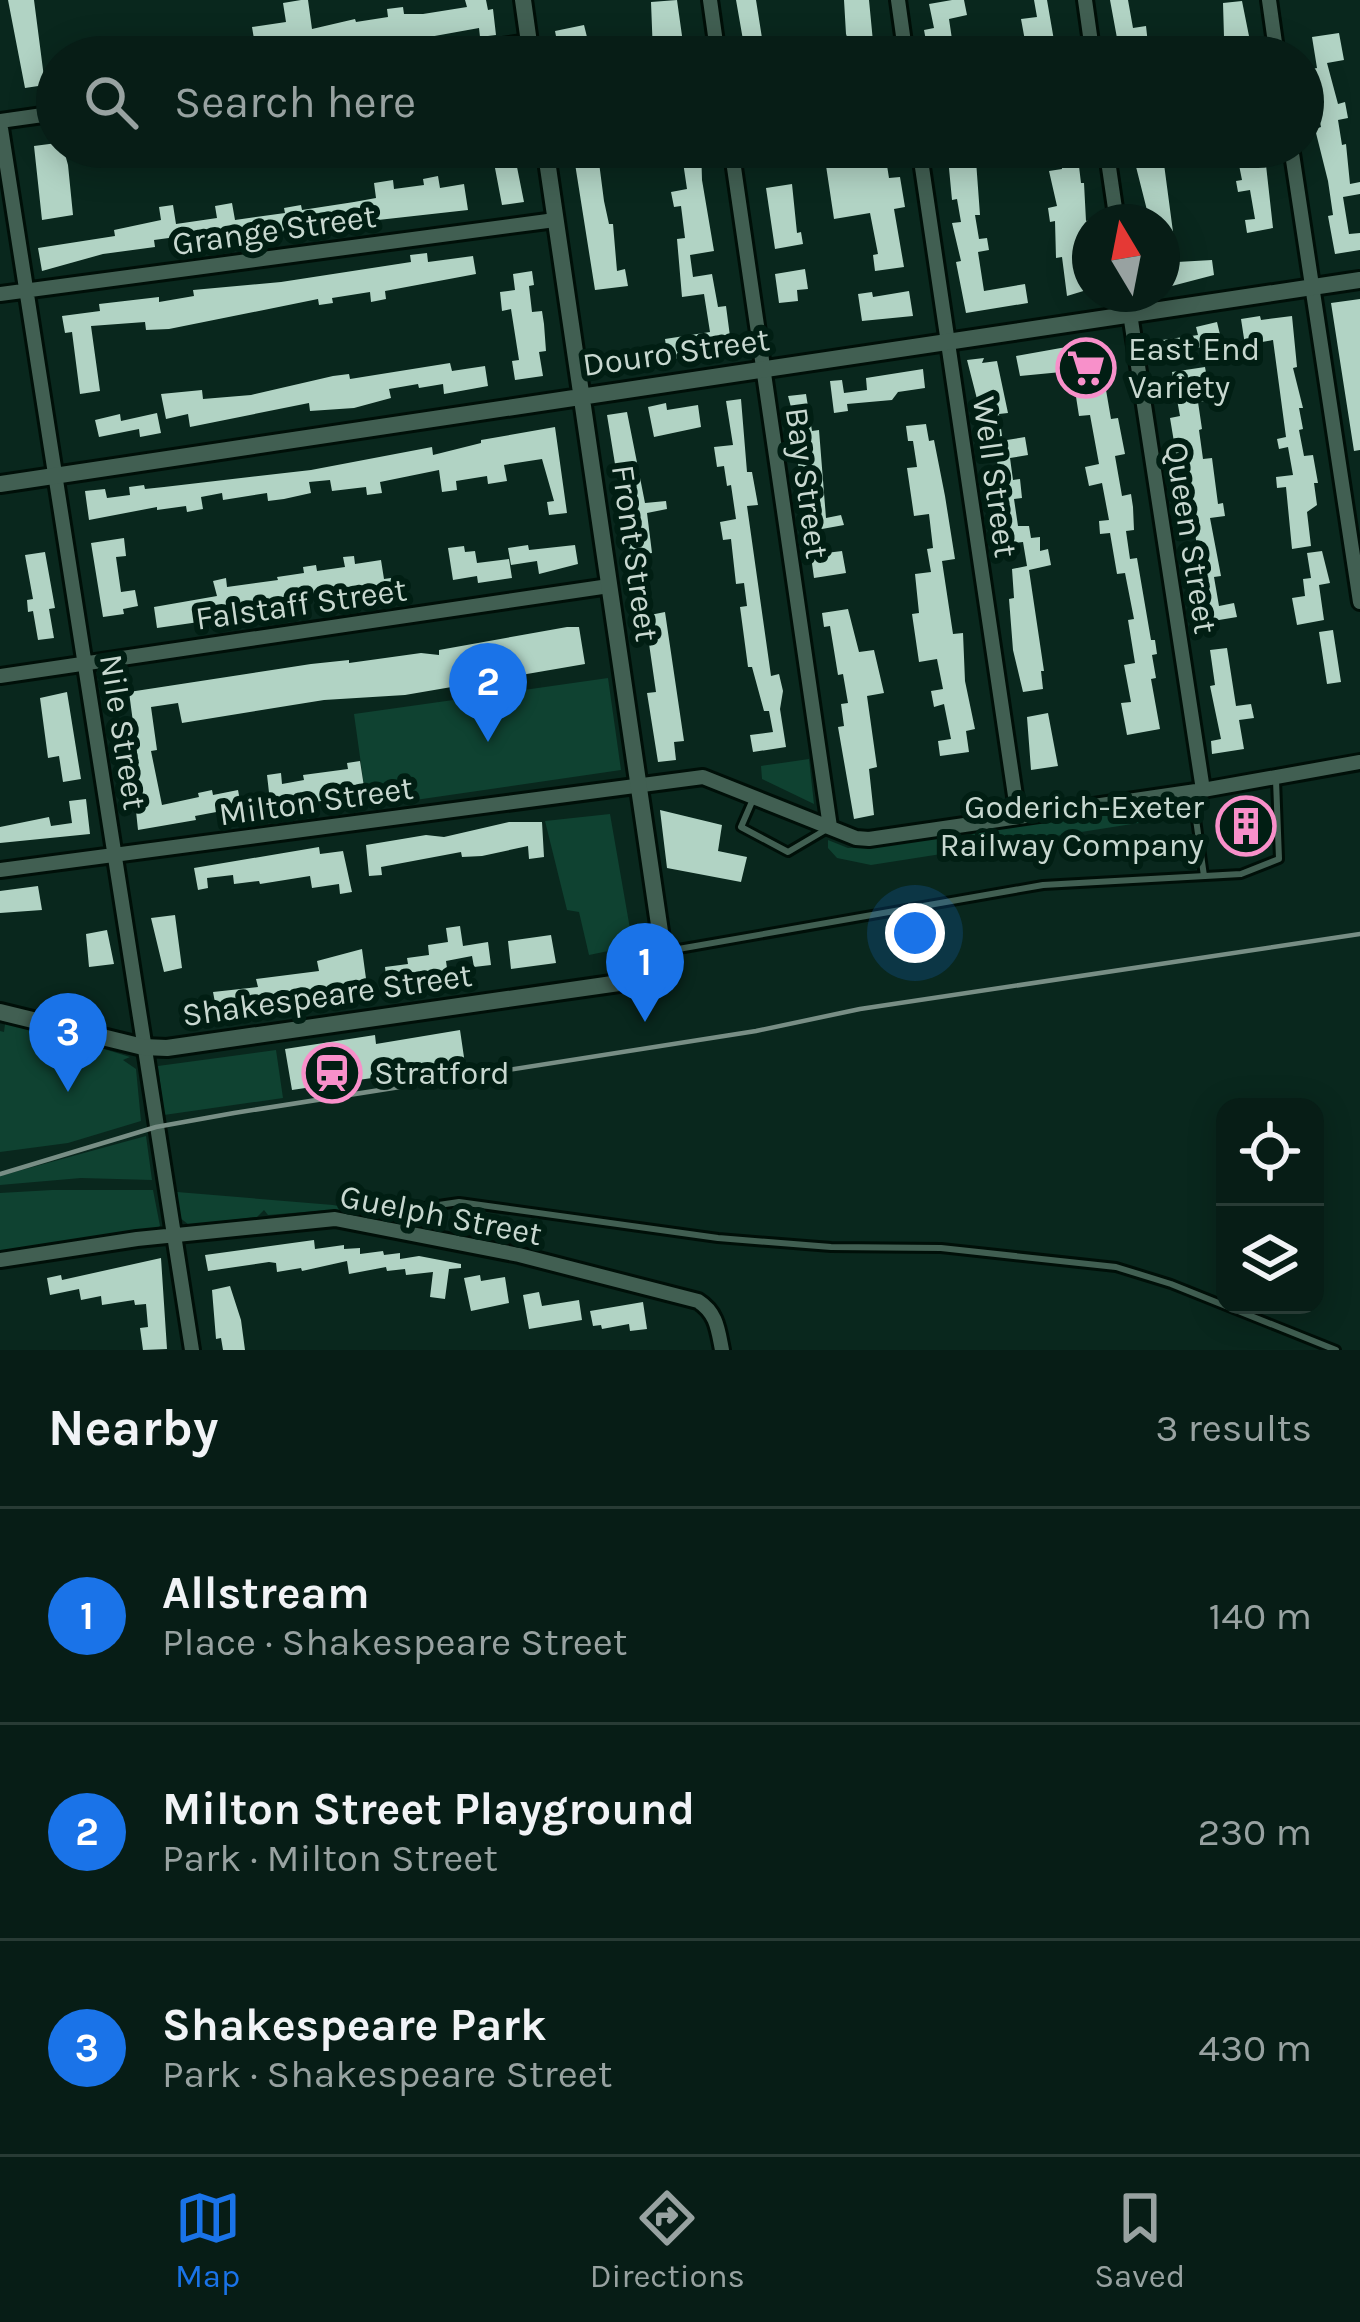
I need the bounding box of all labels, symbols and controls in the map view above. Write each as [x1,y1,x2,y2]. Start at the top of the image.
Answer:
search box [36,36,1324,168]
icon: search [78,69,144,135]
text: Search here [174,76,416,128]
street label: Grange Street [170,197,378,263]
north arrow [1072,204,1180,312]
street label: Douro Street [580,320,772,384]
place label: East End Variety [1128,330,1260,406]
supermarket icon: East End Variety [1055,337,1117,399]
street label: Well Street [965,394,1025,560]
street label: Bay Street [778,405,836,561]
street label: Queen Street [1157,439,1225,637]
street label: Front Street [604,462,666,644]
street label: Falstaff Street [193,570,409,638]
pin: 2 [449,643,527,742]
street label: Nile Street [92,651,154,813]
street label: Milton Street [216,769,416,833]
place label: Goderich-Exeter Railway Company [939,788,1204,864]
building icon: Goderich-Exeter Railway Company [1215,795,1277,857]
your location [885,903,945,963]
pin: 1 [606,923,684,1022]
street label: Shakespeare Street [179,956,475,1034]
pin: 3 [29,993,107,1092]
station icon: Stratford [301,1042,363,1104]
place label: Stratford [374,1054,510,1092]
map controls [1216,1098,1324,1314]
button: locate [1216,1098,1324,1206]
street label: Guelph Street [337,1177,545,1253]
button: layers [1216,1206,1324,1314]
text: Nearby [48,1398,218,1458]
text: 3 results [1155,1405,1312,1451]
text: Allstream [162,1567,370,1619]
text: 1 [80,1593,94,1639]
text: 140 m [1208,1593,1312,1639]
text: Place · Shakespeare Street [162,1619,627,1665]
text: Milton Street Playground [162,1783,695,1835]
text: 2 [75,1809,99,1855]
text: 230 m [1197,1809,1312,1855]
text: Park · Milton Street [162,1835,498,1881]
text: Shakespeare Park [162,1999,547,2051]
text: 3 [75,2025,99,2071]
text: 430 m [1198,2025,1312,2071]
text: Park · Shakespeare Street [162,2051,612,2097]
tab: Map [175,2185,241,2295]
tab: Directions [590,2185,745,2295]
tab: Saved [1094,2185,1185,2295]

